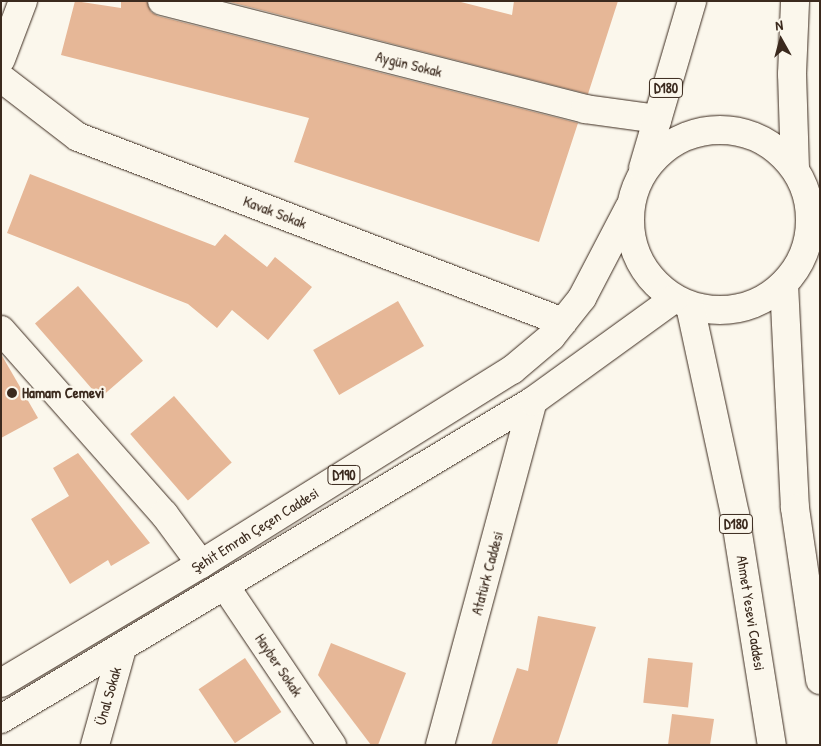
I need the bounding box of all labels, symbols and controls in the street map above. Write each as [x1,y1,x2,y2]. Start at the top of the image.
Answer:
north arrow [756,15,806,65]
text: N [774,15,784,34]
street label: Aygün Sokak [374,47,444,81]
road number: D180 [648,76,684,100]
street label: Kavak Sokak [241,192,309,232]
place label: Hamam Cemevi [22,384,104,402]
marker: Hamam Cemevi [6,387,18,399]
road number: D190 [326,464,362,486]
street label: Şehit Emrah Çeçen Caddesi [188,484,322,576]
road number: D180 [718,512,754,536]
street label: Atatürk Caddesi [467,529,507,617]
street label: Ahmet Yesevi Caddesi [733,554,769,672]
street label: Hayber Sokak [251,630,307,700]
street label: Ünal Sokak [91,665,125,727]

